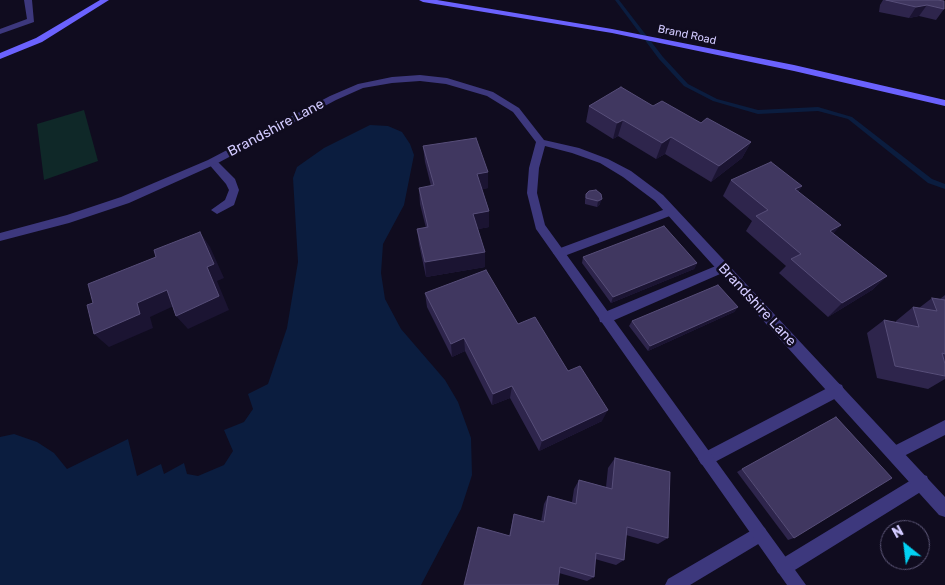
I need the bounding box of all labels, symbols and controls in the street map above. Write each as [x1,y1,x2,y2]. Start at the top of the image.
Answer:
street label: Brand Road [657,22,717,48]
street label: Brandshire Lane [225,96,327,160]
street label: Brandshire Lane [715,260,799,350]
north arrow [880,520,930,570]
text: N [889,522,906,542]

